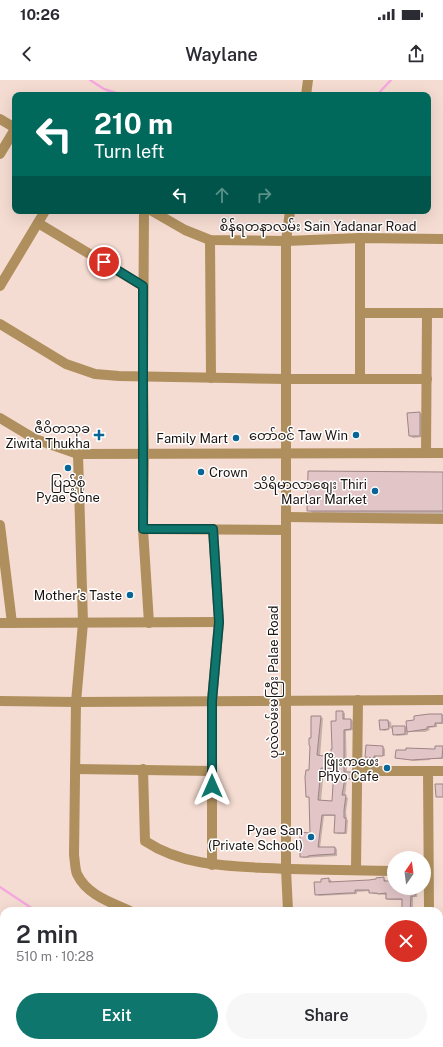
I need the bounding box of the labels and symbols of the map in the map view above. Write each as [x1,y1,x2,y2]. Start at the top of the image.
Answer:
street label: စိန်ရတနာလမ်း Sain Yadanar Road [220,218,416,237]
pin [87,245,121,279]
place label: ဇီဝိတသုခ Ziwita Thukha [5,420,90,451]
place label: တော်ဝင် Taw Win [249,427,348,443]
marker: ဇီဝိတသုခ Ziwita Thukha [93,429,105,441]
marker: တော်ဝင် Taw Win [351,430,361,440]
place label: Family Mart [156,431,228,446]
marker: Family Mart [231,433,241,443]
marker: ပြည့်စုံ Pyae Sone [63,463,73,473]
place label: Crown [209,465,248,480]
marker: Crown [196,467,206,477]
place label: ပြည့်စုံ Pyae Sone [36,474,100,505]
place label: သိရိမာလာစျေး Thiri Marlar Market [254,476,367,507]
marker: သိရိမာလာစျေး Thiri Marlar Market [370,486,380,496]
place label: Mother's Taste [34,588,122,603]
marker: Mother's Taste [125,590,135,600]
street label: ပုလဲလမ်းမကြီး Palae Road [265,605,284,759]
place label: ဖြိုးကဖေး Phyo Cafe [318,753,379,784]
marker: ဖြိုးကဖေး Phyo Cafe [382,763,392,773]
position arrow [191,765,233,807]
place label: Pyae San (Private School) [208,823,303,853]
marker: Pyae San (Private School) [306,832,316,842]
north arrow [387,851,431,895]

